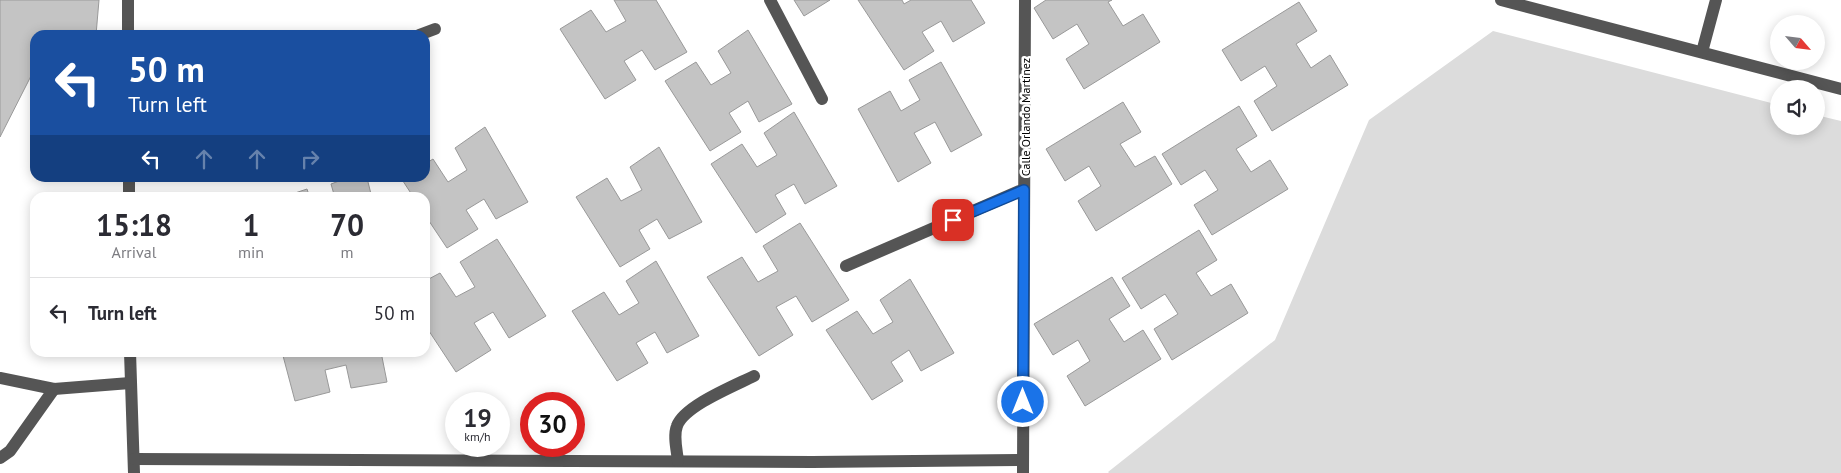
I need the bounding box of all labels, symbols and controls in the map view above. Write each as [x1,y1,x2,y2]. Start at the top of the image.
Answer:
north arrow [1770,15,1825,70]
map controls [1770,15,1825,135]
text: 50 m [128,46,205,92]
icon: left [45,50,110,115]
street label: Calle Orlando Martínez [1018,58,1033,176]
button: sound [1770,80,1825,135]
text: Turn left [128,90,207,118]
icon: left [137,145,165,173]
icon: ahead [190,145,218,173]
icon: ahead [243,145,271,173]
icon: right [296,145,324,173]
pin [932,199,974,241]
text: 15:18 [96,205,172,244]
text: 1 [243,205,260,244]
text: 70 [330,205,364,244]
icon: arrive [939,206,967,234]
text: Arrival [112,242,156,262]
text: min [238,242,264,262]
text: m [341,242,354,262]
icon: left [45,299,73,327]
text: Turn left [88,301,157,325]
text: 50 m [374,301,415,325]
position arrow [996,375,1048,427]
speed limit sign: 30 [520,392,585,457]
text: 19 [463,402,492,434]
text: km/h [464,429,491,444]

